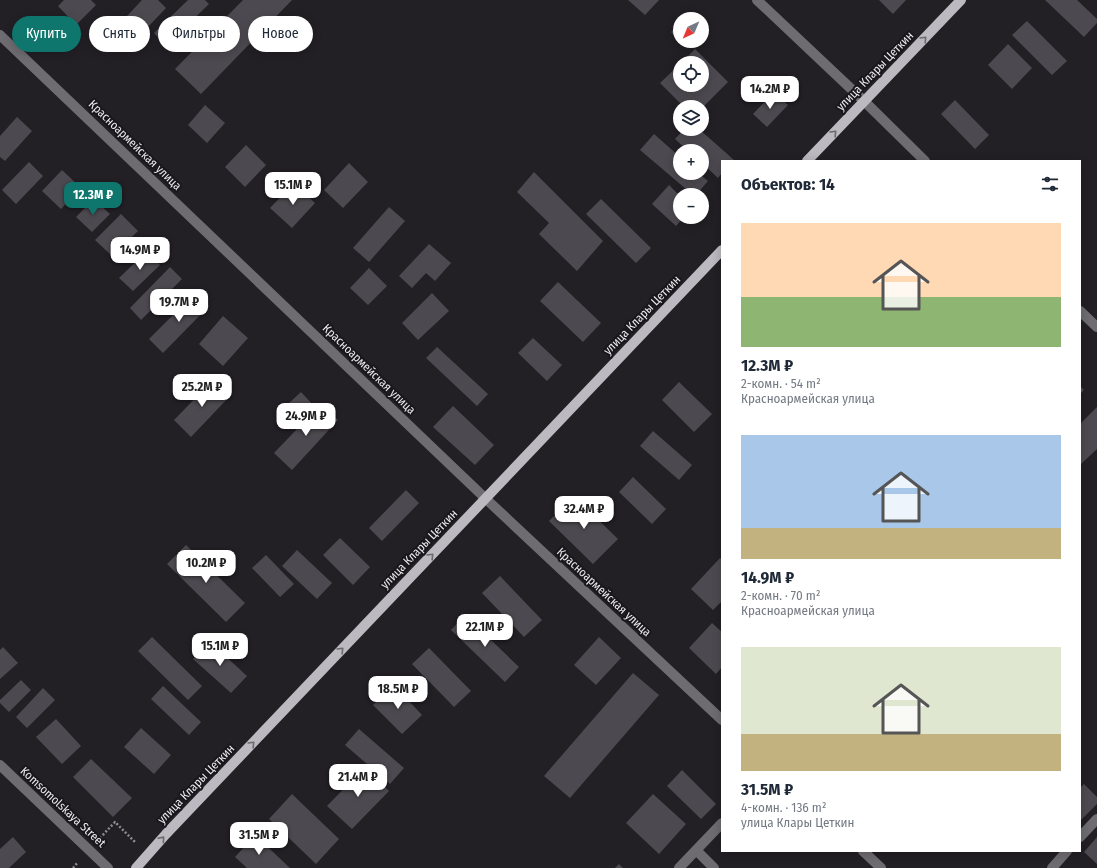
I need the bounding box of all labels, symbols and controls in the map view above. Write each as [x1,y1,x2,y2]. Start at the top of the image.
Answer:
north arrow [673,12,709,48]
map controls [673,12,709,224]
chip: Купить [12,16,81,52]
chip: Снять [89,16,150,52]
chip: Фильтры [158,16,240,52]
chip: Новое [248,16,313,52]
street label: улица Клары Цеткин [834,28,916,114]
one-way arrow [919,36,927,44]
button: locate [673,56,709,92]
pin: 14.2M ₽ [733,76,807,110]
text: 14.2M ₽ [750,81,790,96]
street label: Красноармейская улица [86,97,184,193]
button: layers [673,100,709,136]
one-way arrow [829,130,837,138]
button: + [673,144,709,180]
pin: 15.1M ₽ [256,172,330,206]
icon: filters [1039,173,1061,195]
text: Объектов: 14 [741,174,835,195]
text: 15.1M ₽ [274,177,312,192]
pin: 12.3M ₽ [56,182,130,216]
text: 12.3M ₽ [73,187,113,202]
button: − [673,188,709,224]
pin: 14.9M ₽ [103,237,177,271]
text: 14.9M ₽ [120,242,160,257]
icon: home [865,249,937,321]
street label: улица Клары Цеткин [601,272,683,358]
pin: 19.7M ₽ [142,289,216,323]
text: 19.7M ₽ [159,294,199,309]
street label: Красноармейская улица [320,321,418,417]
text: 12.3M ₽ [741,355,793,376]
pin: 25.2M ₽ [165,374,239,408]
text: 2-комн. · 54 m² [741,376,821,391]
text: 25.2M ₽ [182,379,222,394]
text: Красноармейская улица [741,391,875,406]
pin: 24.9M ₽ [269,403,343,437]
text: 24.9M ₽ [286,408,326,423]
icon: home [865,461,937,533]
pin: 32.4M ₽ [547,496,621,530]
text: 32.4M ₽ [564,501,604,516]
street label: улица Клары Цеткин [378,506,460,592]
street label: Красноармейская улица [554,545,654,639]
pin: 10.2M ₽ [169,550,243,584]
one-way arrow [426,553,434,561]
text: 10.2M ₽ [186,555,226,570]
text: 14.9M ₽ [741,567,794,588]
text: 2-комн. · 70 m² [741,588,820,603]
text: Красноармейская улица [741,603,875,618]
pin: 22.1M ₽ [448,614,522,648]
text: 22.1M ₽ [466,619,504,634]
pin: 15.1M ₽ [183,633,257,667]
text: 15.1M ₽ [201,638,239,653]
one-way arrow [336,647,344,655]
icon: home [865,673,937,745]
pin: 18.5M ₽ [361,676,435,710]
text: 18.5M ₽ [378,681,418,696]
street label: улица Клары Цеткин [155,741,237,827]
one-way arrow [247,741,254,749]
street label: Komsomolskaya Street [17,764,109,850]
pin: 21.4M ₽ [321,764,395,798]
text: 21.4M ₽ [338,769,378,784]
text: 31.5M ₽ [741,779,793,800]
text: 4-комн. · 136 m² [741,800,826,815]
text: улица Клары Цеткин [741,815,854,830]
pin: 31.5M ₽ [222,822,296,856]
text: 31.5M ₽ [239,827,279,842]
one-way arrow [158,836,165,843]

